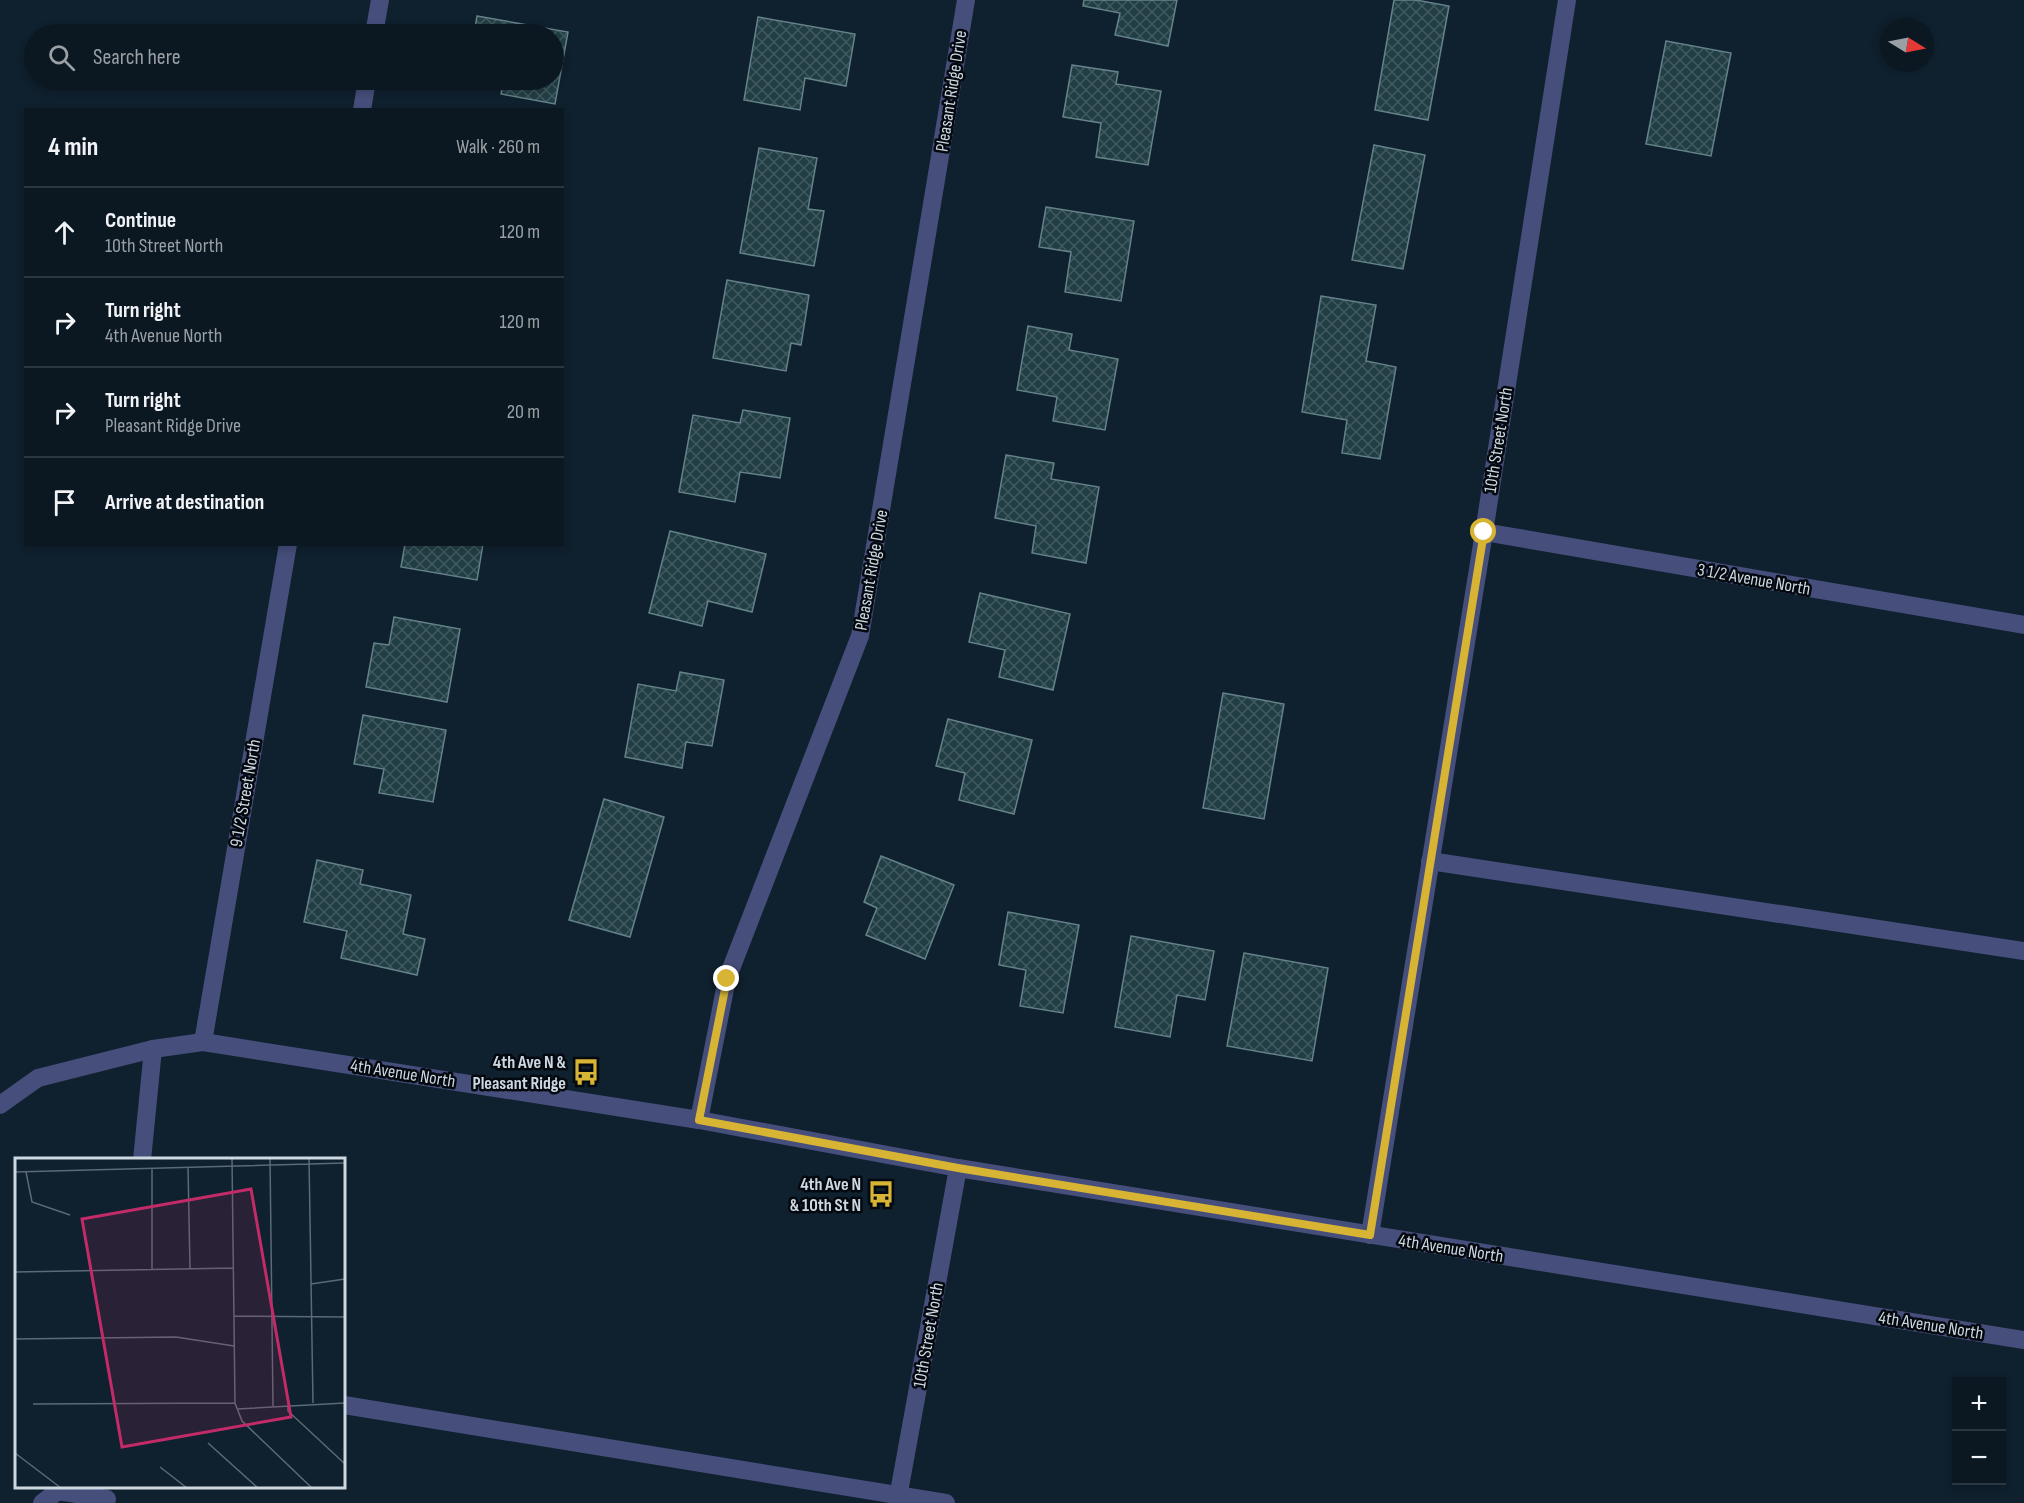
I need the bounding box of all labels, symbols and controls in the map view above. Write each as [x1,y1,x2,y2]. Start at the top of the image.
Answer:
north arrow [1880,18,1934,72]
search box [24,24,564,90]
street label: Pleasant Ridge Drive [932,29,971,153]
icon: search [45,41,78,74]
text: Search here [93,44,180,71]
text: 4 min [48,132,98,163]
text: Walk · 260 m [456,135,540,159]
text: Continue [105,207,176,234]
icon: ahead [48,216,81,249]
text: 120 m [500,220,540,244]
text: 10th Street North [105,234,223,258]
text: Turn right [105,297,181,324]
icon: right [48,306,81,339]
text: 120 m [500,310,540,334]
text: 4th Avenue North [105,324,222,348]
street label: 10th Street North [1480,386,1517,494]
text: Turn right [105,387,181,414]
icon: right [48,396,81,429]
text: 20 m [507,400,540,424]
text: Pleasant Ridge Drive [105,414,241,438]
icon: arrive [48,486,81,519]
text: Arrive at destination [105,489,264,516]
street label: Pleasant Ridge Drive [851,508,892,632]
route start [1470,518,1496,544]
street label: 3 1/2 Avenue North [1696,559,1812,600]
street label: 9 1/2 Street North [226,738,265,849]
route end [713,965,739,991]
place label: 4th Ave N & Pleasant Ridge [473,1052,566,1094]
street label: 4th Avenue North [349,1055,457,1092]
bus stop icon: 4th Ave N & Pleasant Ridge [571,1057,601,1087]
inset map [15,1158,345,1488]
place label: 4th Ave N & 10th St N [790,1174,861,1216]
bus stop icon: 4th Ave N & 10th St N [866,1179,896,1209]
street label: 4th Avenue North [1397,1230,1505,1267]
street label: 10th Street North [909,1281,948,1389]
street label: 4th Avenue North [1877,1307,1985,1344]
map controls [1952,1377,2006,1485]
button: + [1952,1377,2006,1431]
button: − [1952,1431,2006,1485]

